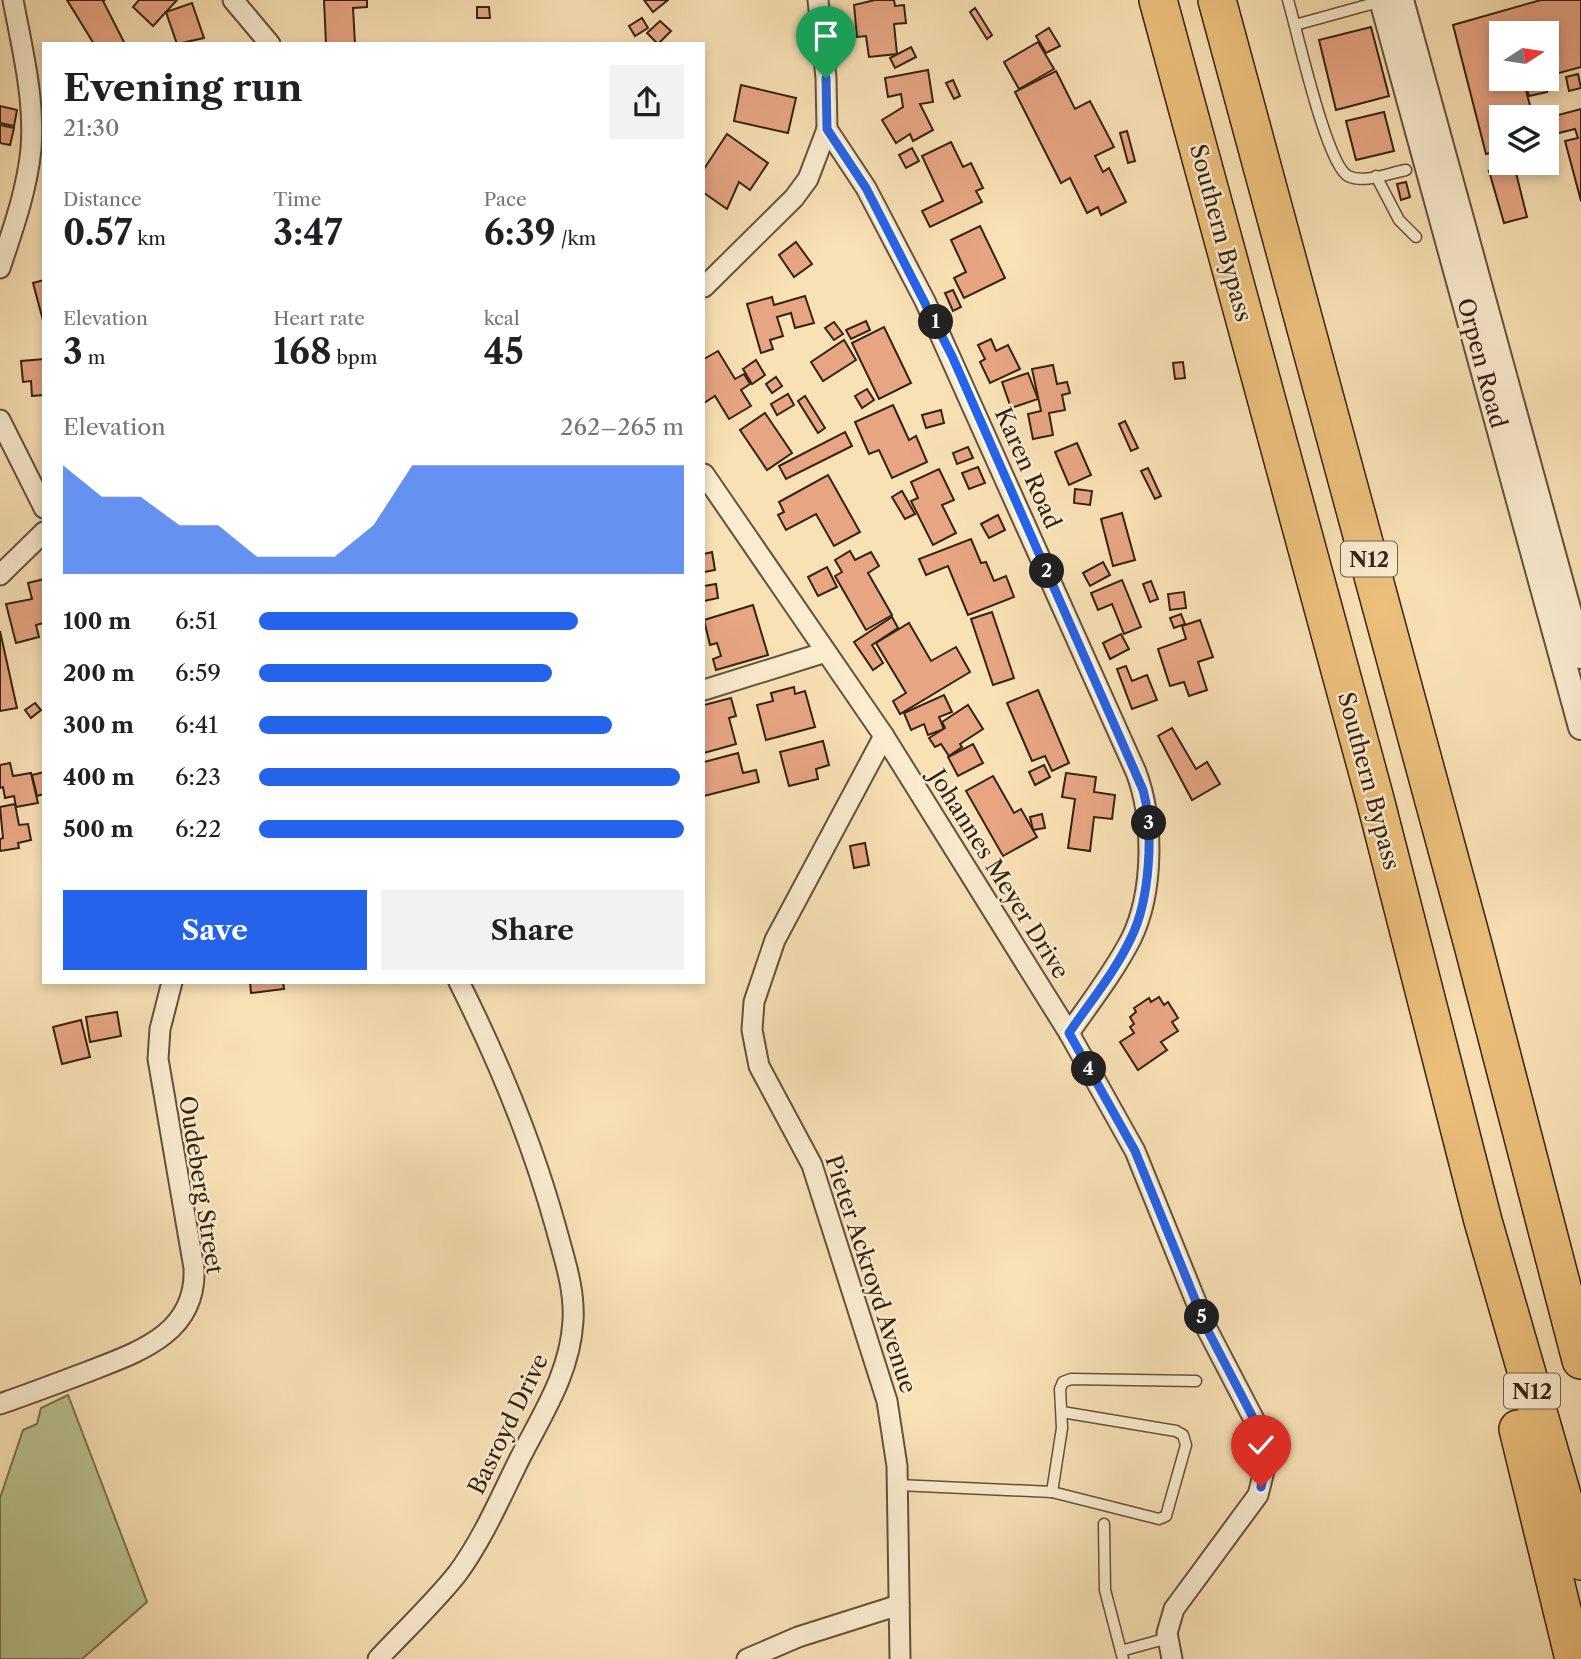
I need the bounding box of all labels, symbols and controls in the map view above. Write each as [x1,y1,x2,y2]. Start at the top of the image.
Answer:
pin [796,6,856,78]
icon: arrive [807,17,845,55]
north arrow [1489,21,1559,91]
map controls [1489,21,1559,175]
text: Evening run [63,64,303,111]
button: share [610,65,684,139]
button: layers [1489,105,1559,175]
text: 21:30 [63,114,120,142]
street label: Southern Bypass [1184,141,1258,325]
text: Distance [63,188,142,211]
text: Time [273,188,321,211]
text: Pace [484,188,527,211]
text: 0.57 [63,211,132,254]
text: 3:47 [273,211,343,254]
text: 6:39 [484,211,556,254]
text: km [132,227,166,250]
text: /km [556,227,596,250]
street label: Orpen Road [1451,295,1513,431]
pin: 1 [918,304,954,340]
text: Elevation [63,307,148,330]
text: Heart rate [273,307,365,330]
text: kcal [484,307,520,330]
text: 1 [931,310,940,333]
text: 3 [63,330,83,373]
text: 168 [273,330,332,373]
text: 45 [484,330,524,373]
text: m [83,346,106,369]
text: bpm [332,346,377,369]
street label: Karen Road [989,403,1067,533]
text: Elevation [63,413,166,441]
text: 262–265 m [560,413,684,441]
road number: N12 [1341,542,1397,576]
pin: 2 [1030,554,1064,588]
text: 2 [1041,559,1052,582]
text: 100 m [63,607,131,635]
text: 6:51 [175,607,217,635]
text: 200 m [63,659,135,687]
text: 6:59 [175,659,221,687]
street label: Southern Bypass [1332,689,1406,873]
text: 300 m [63,711,134,739]
text: 6:41 [175,711,218,739]
street label: Johannes Meyer Drive [922,762,1075,984]
text: 400 m [63,763,135,791]
text: 6:23 [175,763,221,791]
pin: 3 [1132,806,1166,840]
text: 3 [1143,811,1154,834]
text: 500 m [63,815,134,843]
text: 6:22 [175,815,221,843]
button: Save [63,890,367,970]
button: Share [381,890,684,970]
pin: 4 [1072,1052,1106,1086]
text: 4 [1083,1057,1094,1080]
street label: Oudeberg Street [173,1094,229,1276]
street label: Pieter Ackroyd Avenue [819,1151,923,1397]
pin: 5 [1184,1300,1220,1334]
text: 5 [1196,1305,1207,1328]
street label: Basroyd Drive [462,1349,554,1499]
road number: N12 [1504,1374,1560,1408]
pin [1231,1415,1291,1487]
icon: check [1242,1426,1280,1464]

